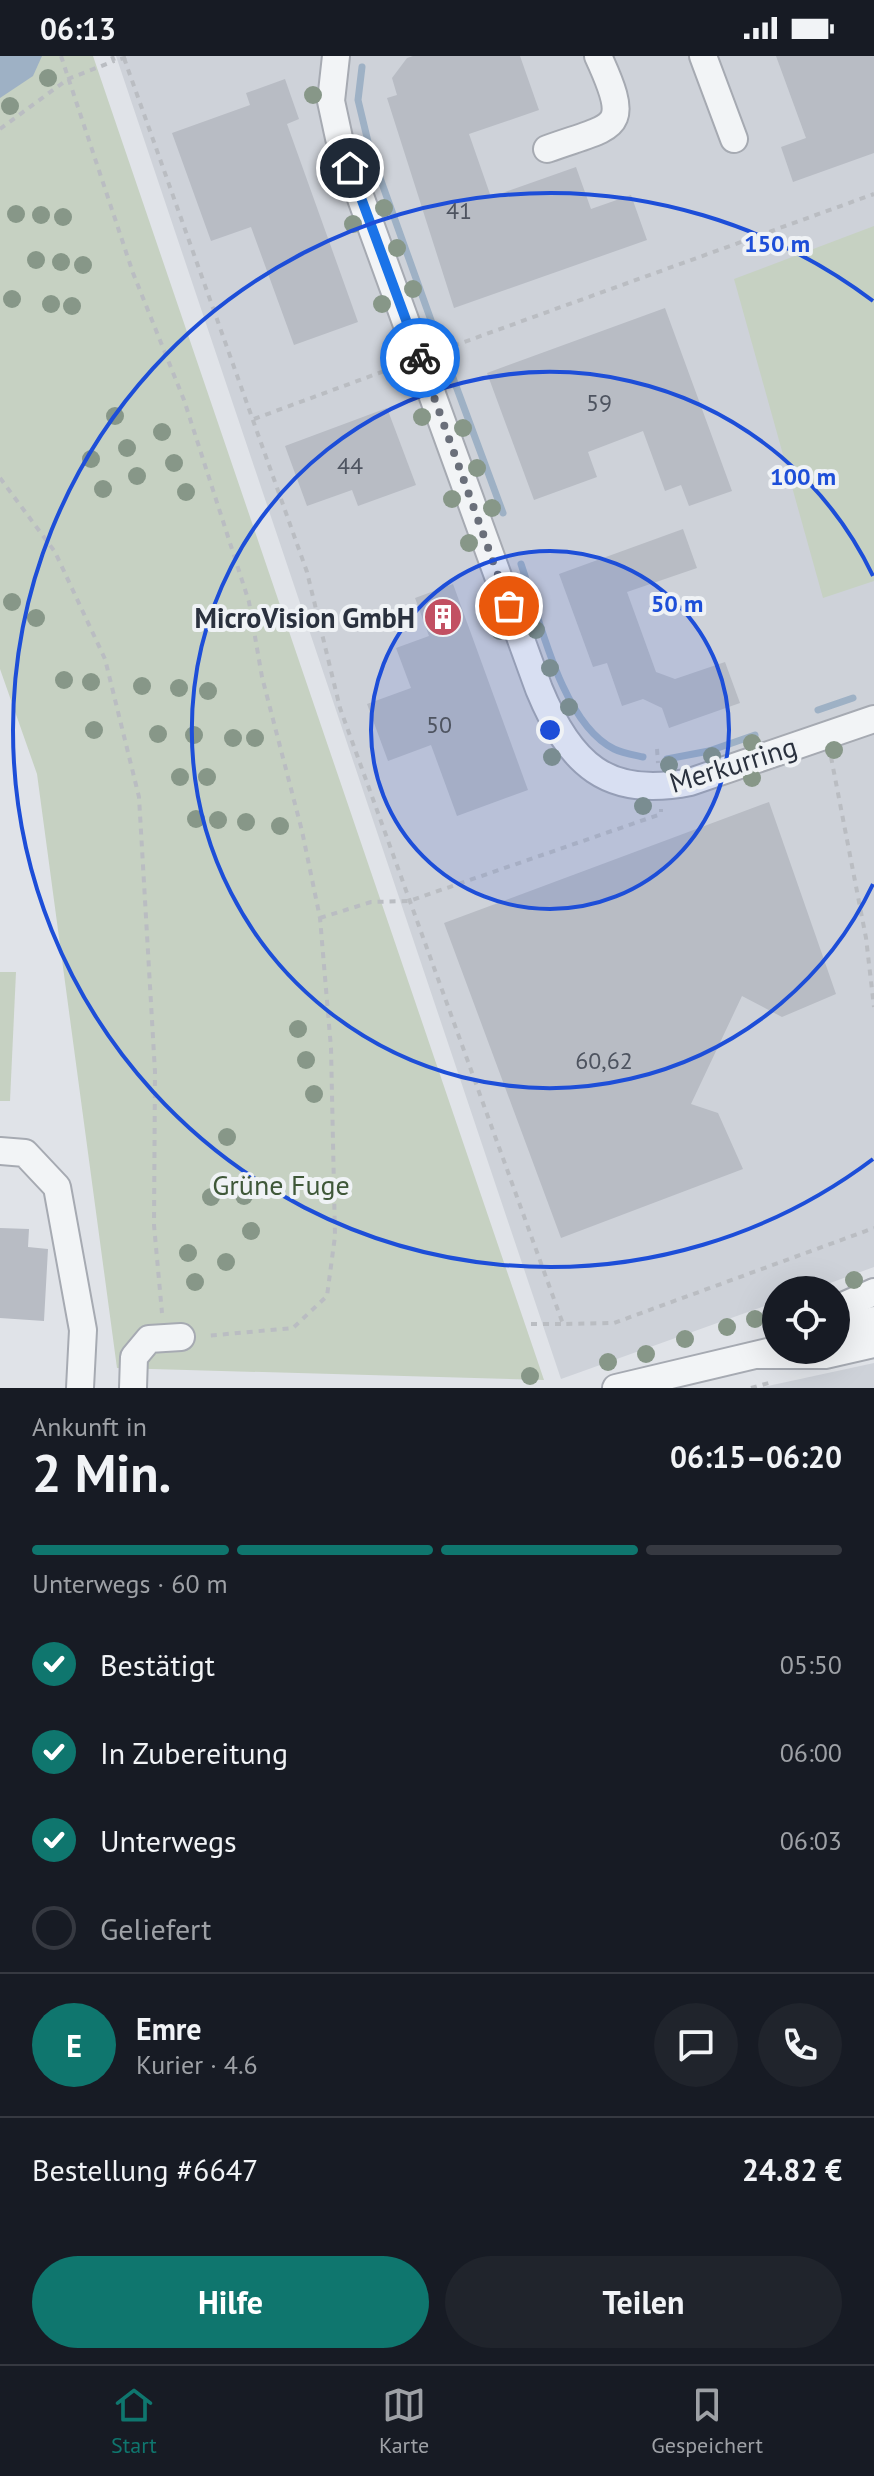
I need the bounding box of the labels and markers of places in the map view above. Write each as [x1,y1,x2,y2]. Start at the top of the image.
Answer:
pin [316,134,384,202]
pin [475,572,543,640]
building icon: MicroVision GmbH [422,596,464,638]
place label: MicroVision GmbH [194,599,415,636]
centre of rings [536,716,564,744]

